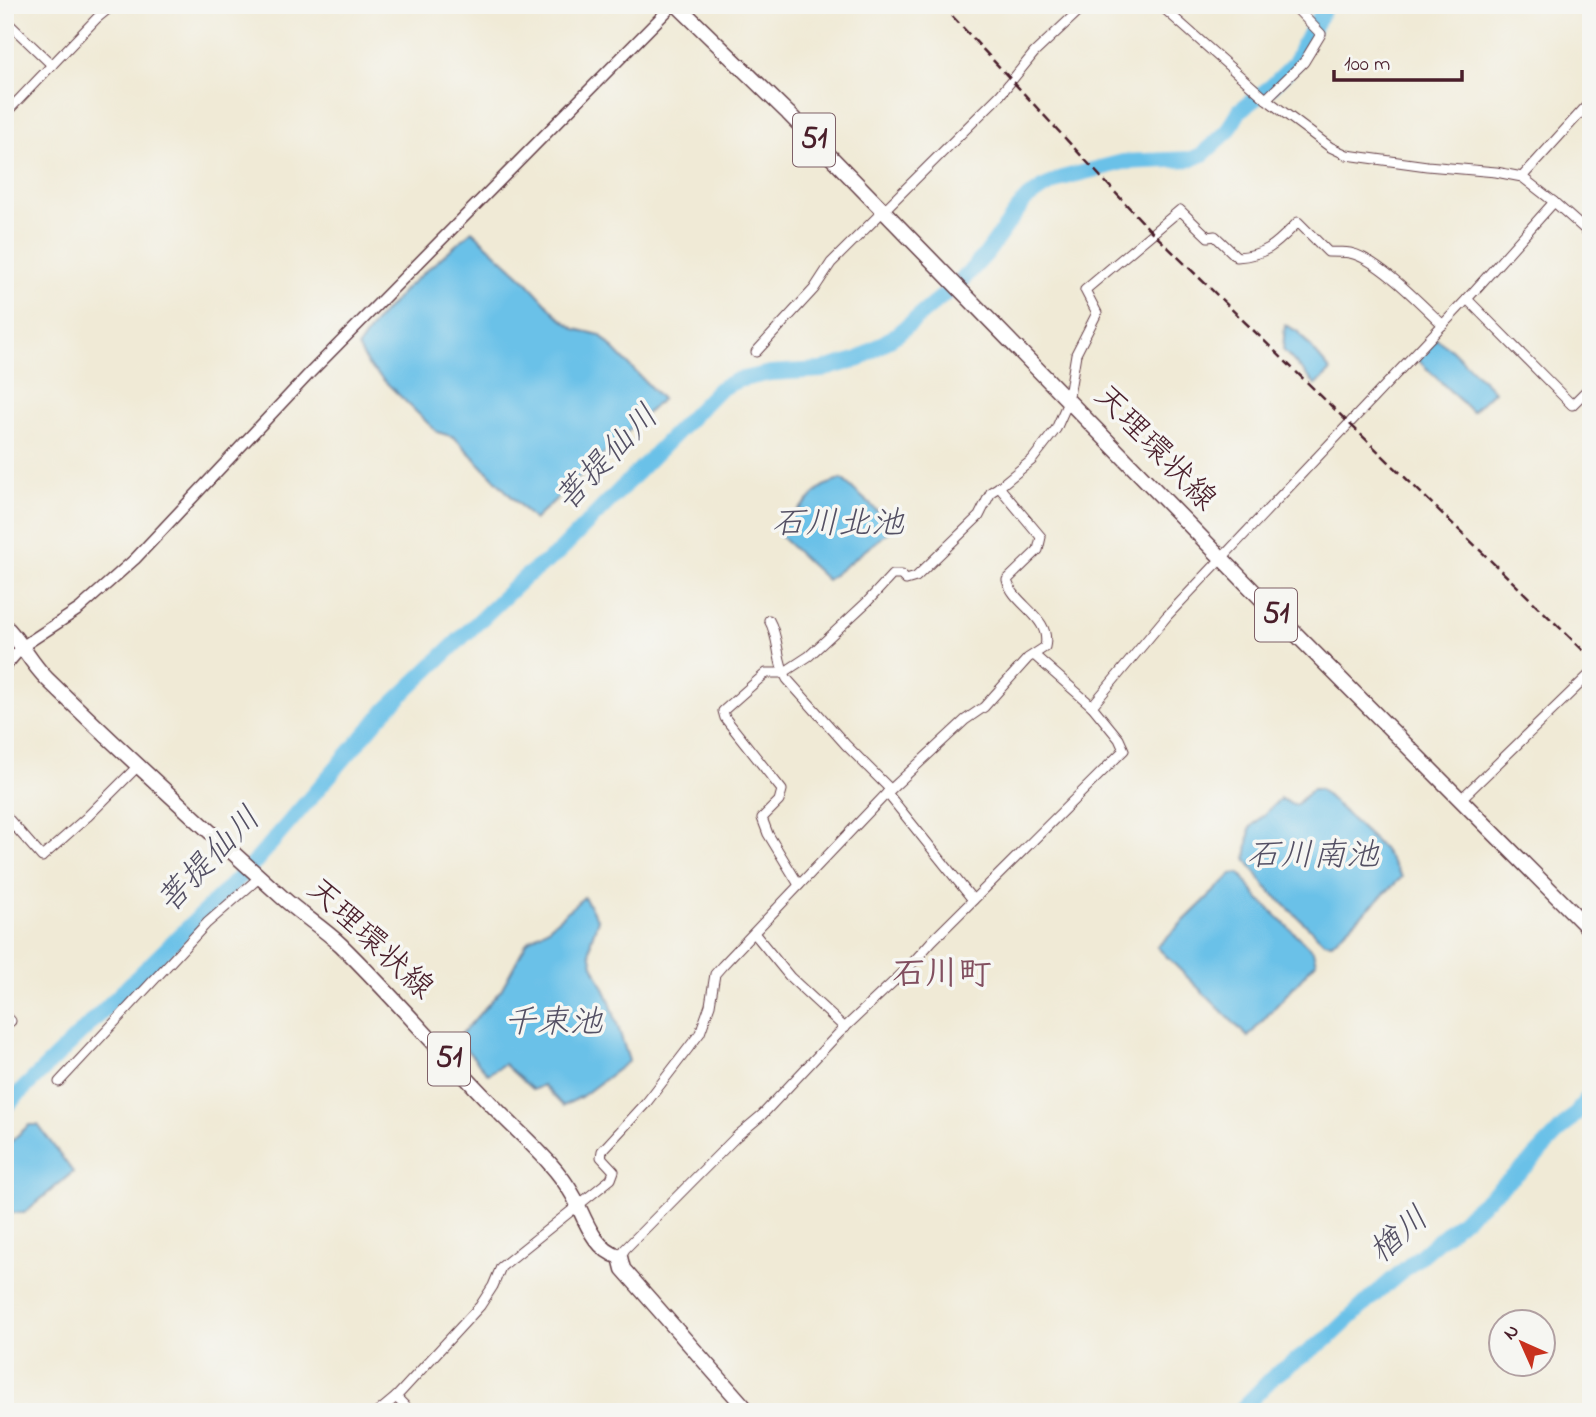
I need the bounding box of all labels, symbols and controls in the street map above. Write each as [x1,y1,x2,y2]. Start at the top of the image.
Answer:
scale bar [1334,38,1461,82]
text: 100 m [1344,50,1390,80]
road number: 51 [793,114,835,166]
street label: 天理環状線 [1082,375,1226,523]
water label: 菩提仙川 [545,395,671,523]
water label: 石川北池 [772,501,905,549]
road number: 51 [1255,588,1297,642]
water label: 菩提仙川 [147,797,273,925]
water label: 石川南池 [1247,833,1380,881]
street label: 天理環状線 [294,868,444,1012]
district label: 石川町 [893,952,992,1000]
water label: 千束池 [504,1000,604,1048]
road number: 51 [428,1032,470,1086]
water label: 楢川 [1359,1196,1441,1276]
north arrow [1488,1308,1558,1378]
text: N [1498,1319,1526,1347]

